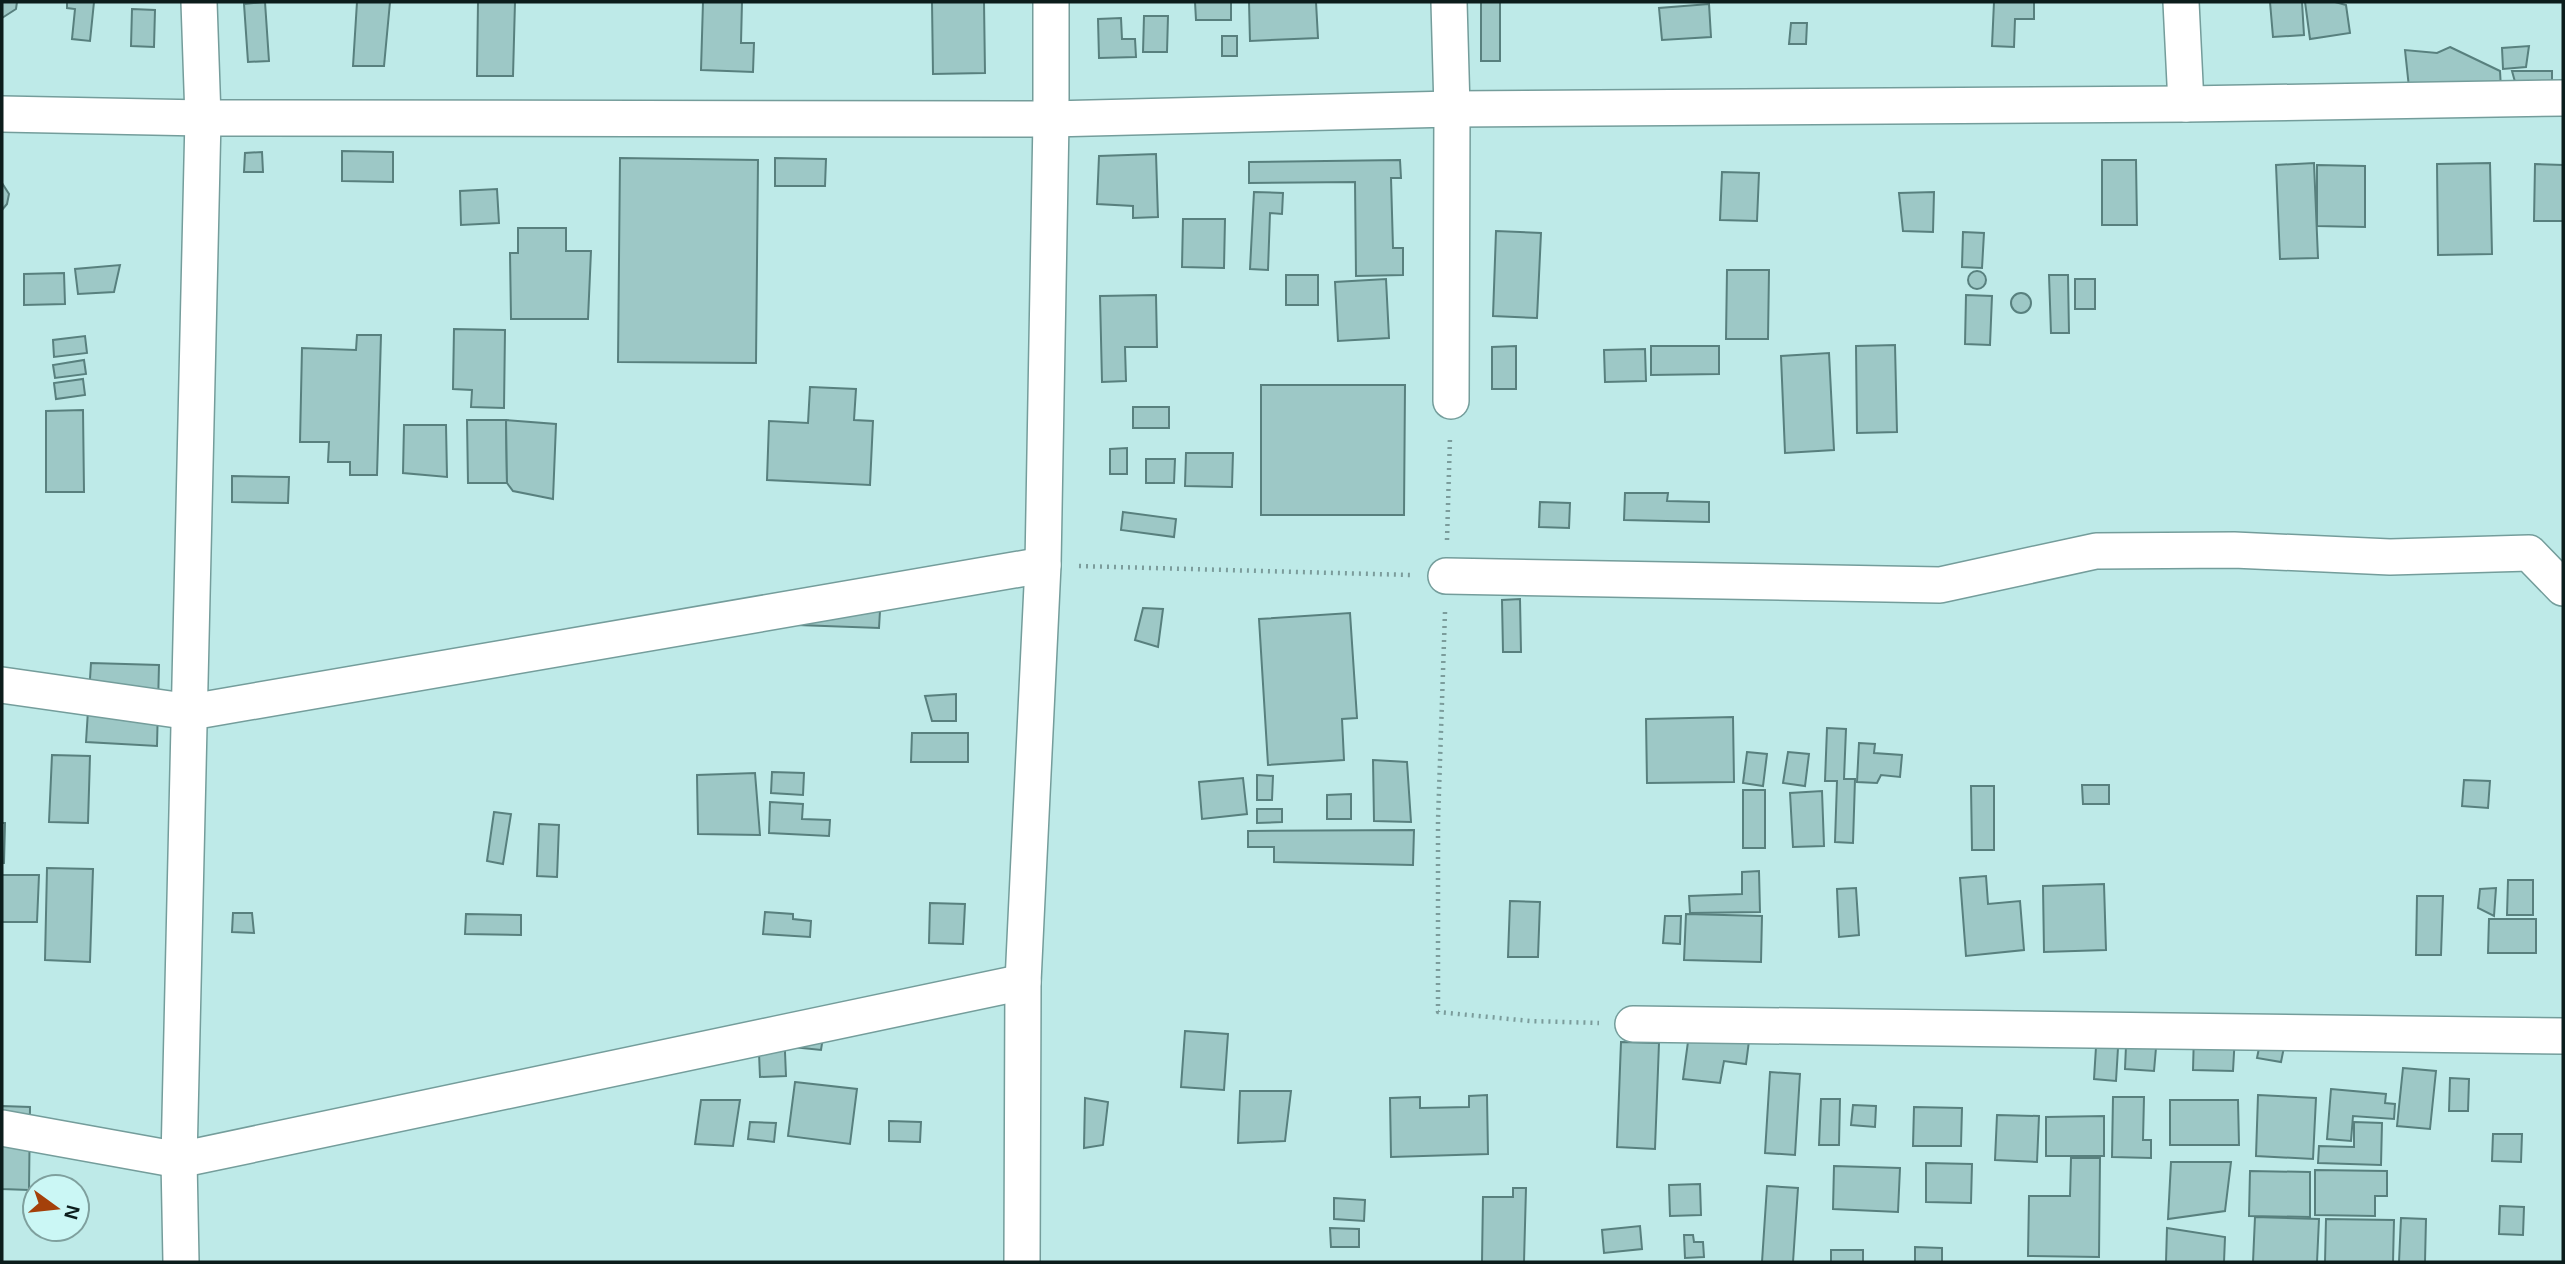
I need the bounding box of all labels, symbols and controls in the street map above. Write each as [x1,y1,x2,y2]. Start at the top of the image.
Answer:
north arrow [21,1173,91,1243]
text: N [60,1203,84,1222]

